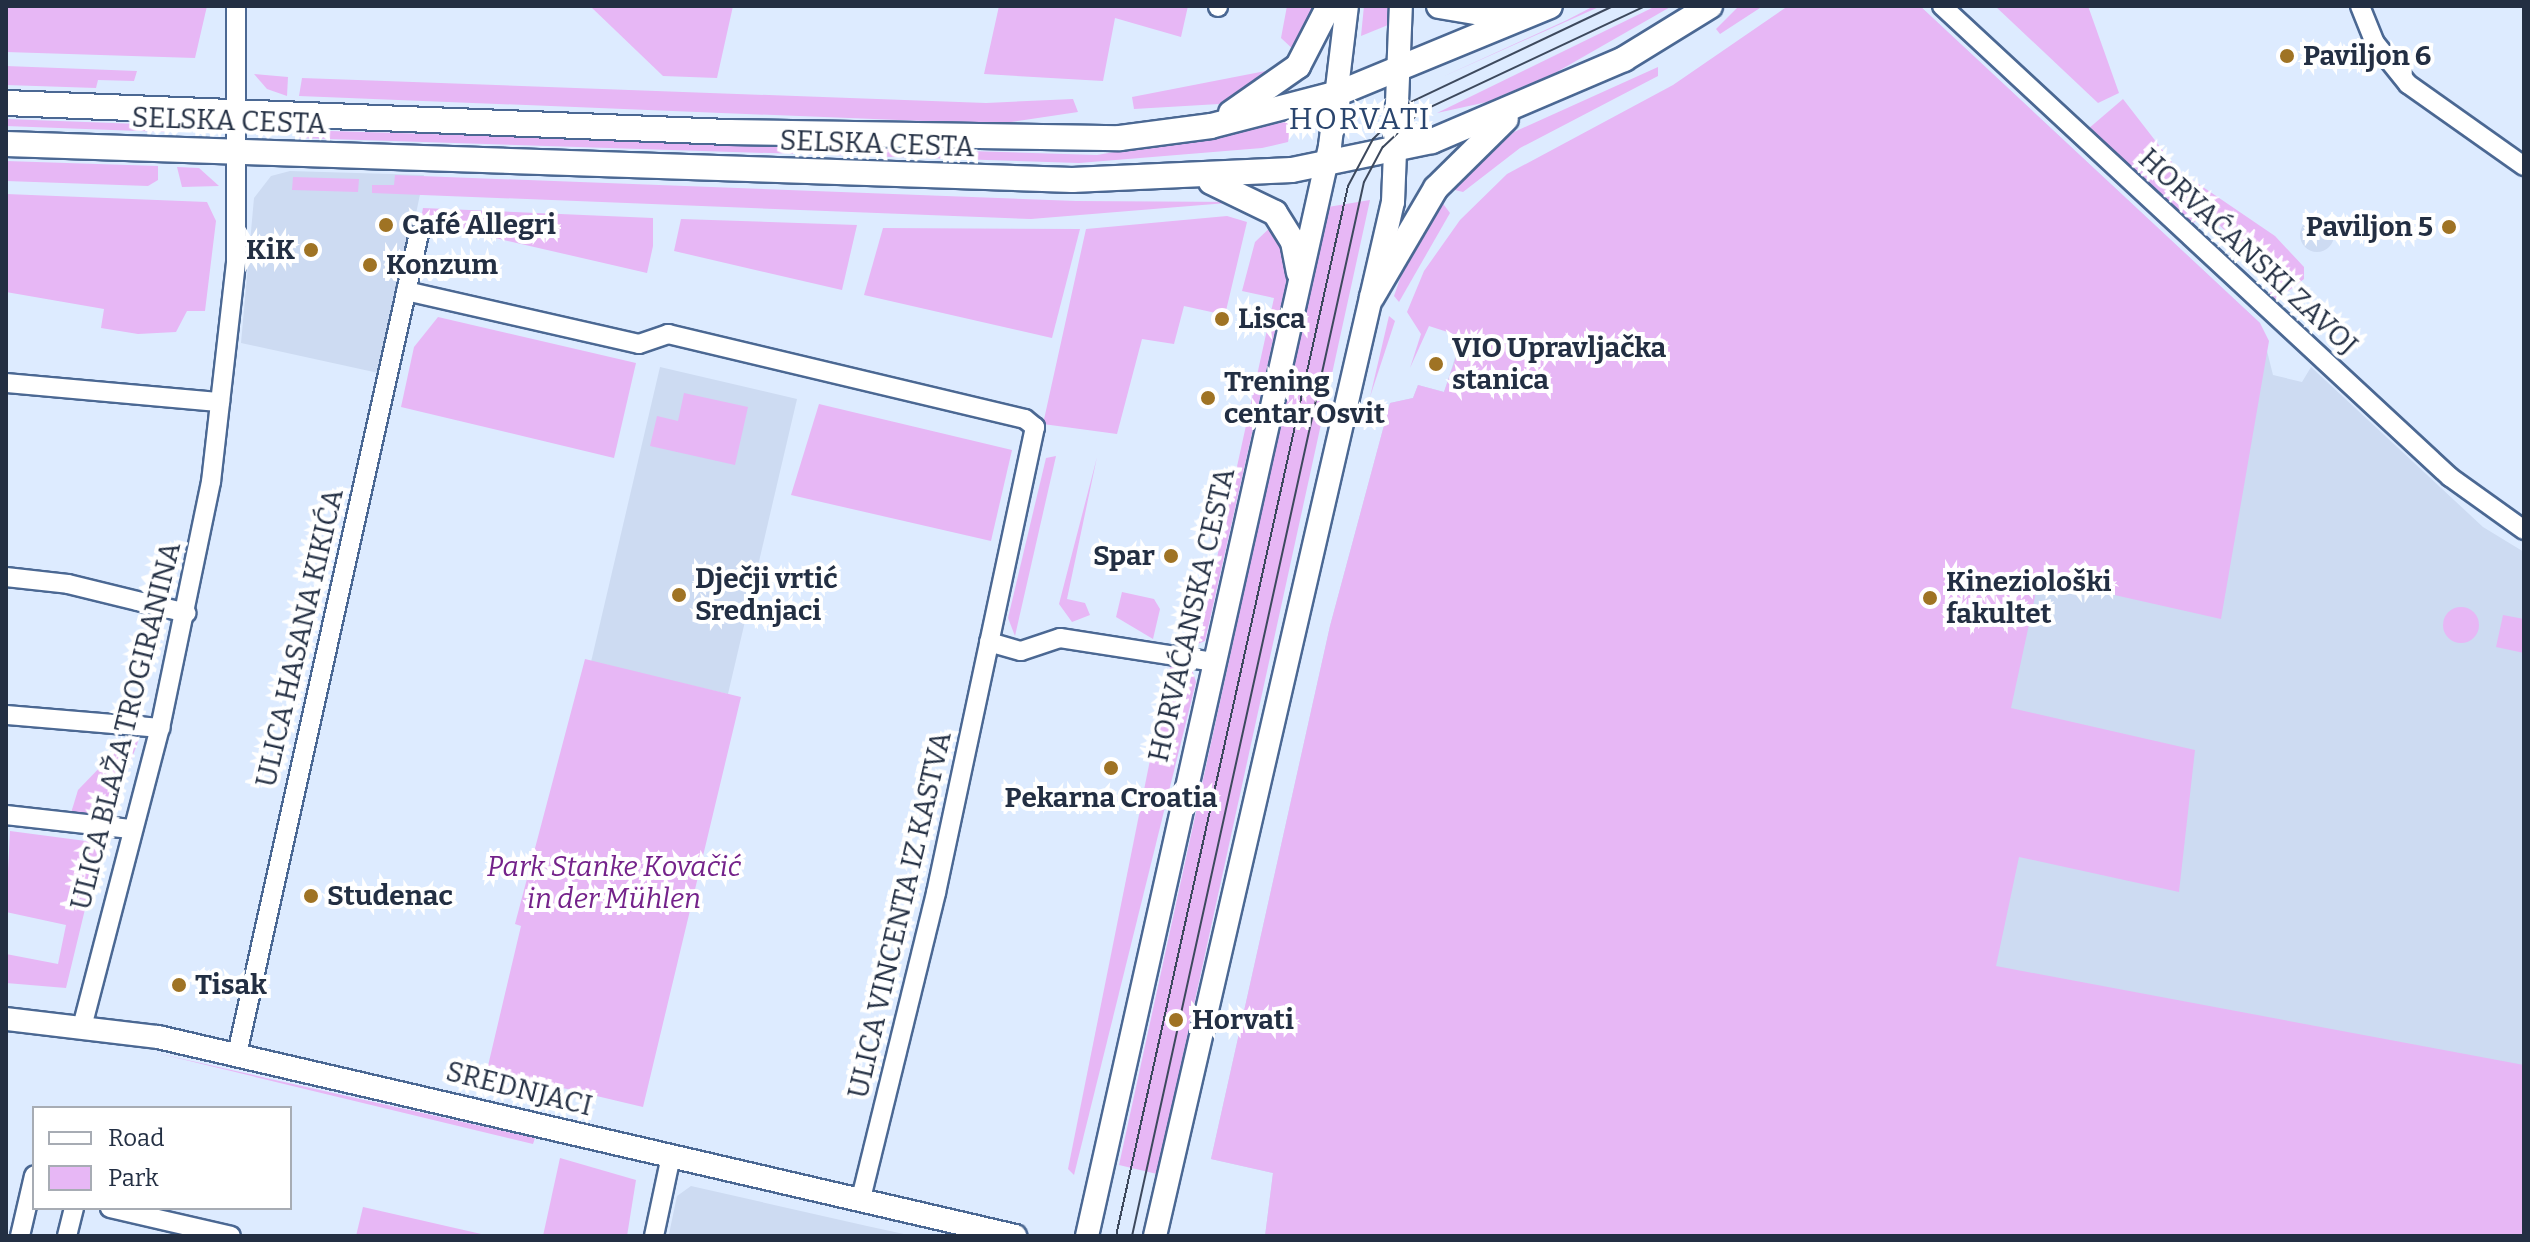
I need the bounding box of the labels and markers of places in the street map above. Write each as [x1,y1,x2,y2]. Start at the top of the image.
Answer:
place label: Paviljon 6 [2303,39,2431,73]
marker: Paviljon 6 [2278,47,2296,65]
place label: Café Allegri [402,208,556,242]
place label: Paviljon 5 [2306,210,2433,244]
marker: Café Allegri [377,216,395,234]
marker: Paviljon 5 [2440,218,2458,236]
place label: KiK [246,233,295,267]
marker: KiK [302,241,320,259]
place label: Konzum [386,248,498,282]
marker: Konzum [361,256,379,274]
place label: Lisca [1238,302,1306,336]
marker: Lisca [1213,310,1231,328]
place label: VIO Upravljačka stanica [1452,331,1666,397]
marker: VIO Upravljačka stanica [1427,355,1445,373]
place label: Trening centar Osvit [1224,365,1385,431]
marker: Trening centar Osvit [1199,389,1217,407]
place label: Spar [1093,539,1155,573]
marker: Spar [1162,547,1180,565]
place label: Dječji vrtić Srednjaci [695,562,838,628]
place label: Kineziološki fakultet [1946,565,2111,631]
marker: Dječji vrtić Srednjaci [670,586,688,604]
marker: Kineziološki fakultet [1921,589,1939,607]
marker: Pekarna Croatia [1102,759,1120,777]
place label: Pekarna Croatia [1005,781,1217,815]
place label: Studenac [327,879,453,913]
marker: Studenac [302,887,320,905]
place label: Tisak [195,968,267,1002]
marker: Tisak [170,976,188,994]
place label: Horvati [1192,1003,1294,1037]
marker: Horvati [1167,1011,1185,1029]

